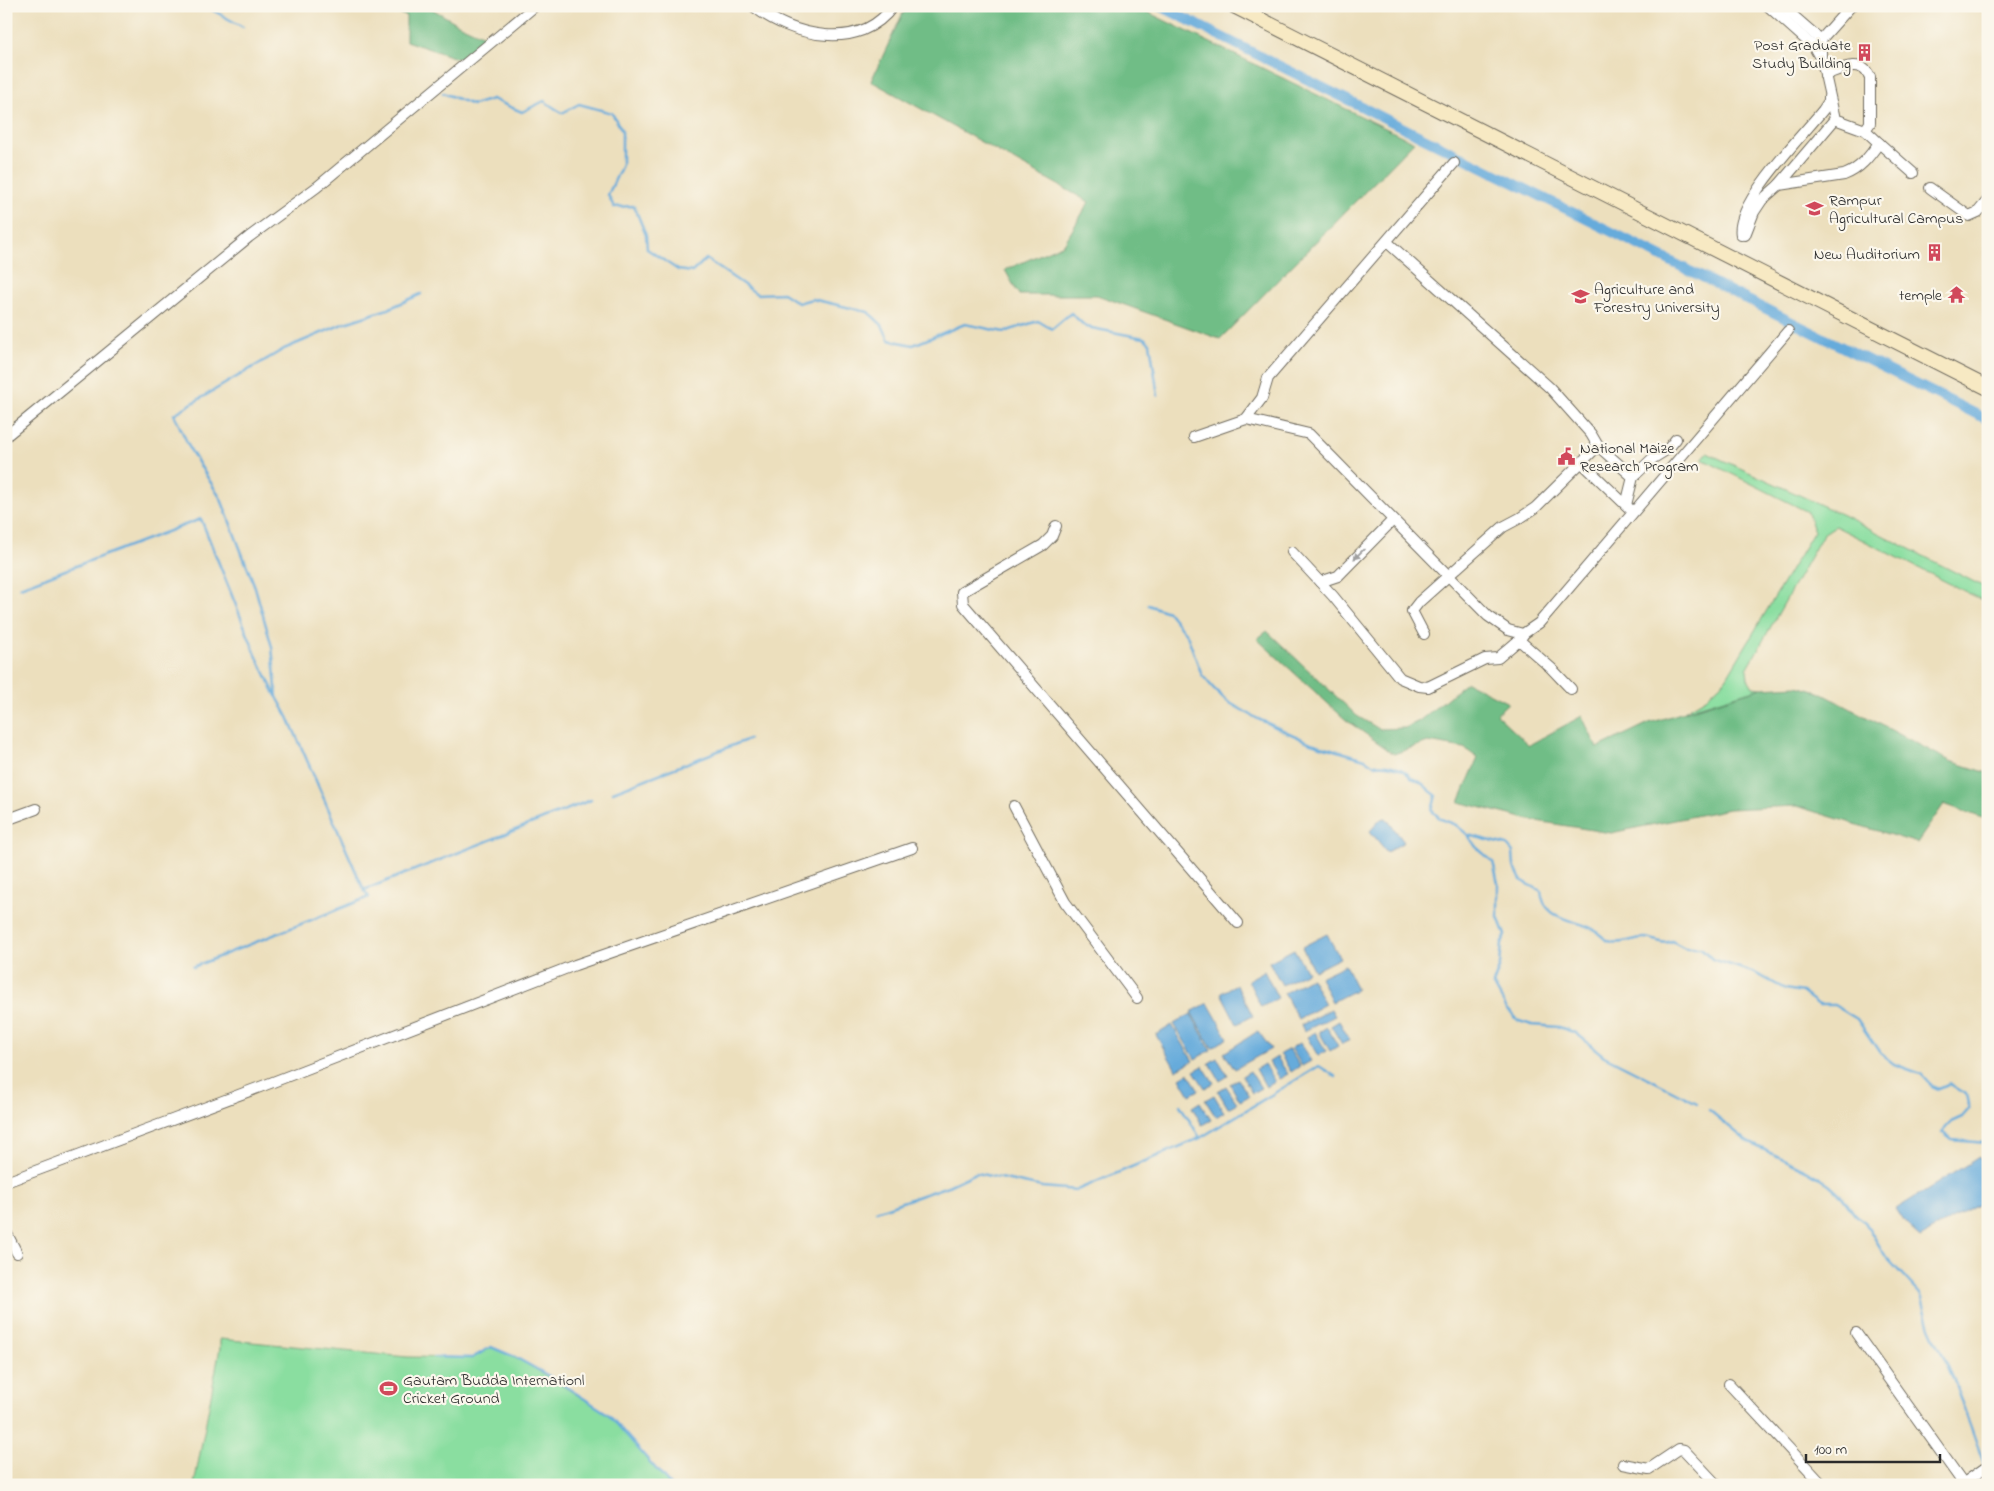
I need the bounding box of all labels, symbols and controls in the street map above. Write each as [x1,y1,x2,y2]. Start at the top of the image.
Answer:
place label: Post Graduate Study Building [1752,34,1852,76]
building icon: Post Graduate Study Building [1855,43,1875,63]
place label: Rampur Agricultural Campus [1829,189,1963,231]
school or university icon: Rampur Agricultural Campus [1805,198,1825,218]
place label: New Auditorium [1814,243,1920,267]
building icon: New Auditorium [1924,243,1944,263]
place label: Agriculture and Forestry University [1593,278,1720,320]
place label: temple [1899,284,1943,308]
temple icon: temple [1946,284,1966,304]
school or university icon: Agriculture and Forestry University [1570,287,1590,307]
place label: National Maize Research Program [1580,437,1698,479]
public building icon: National Maize Research Program [1556,446,1576,466]
one-way arrow [1353,548,1365,560]
place label: Gautam Budda Internationl Cricket Ground [403,1369,585,1411]
sports icon: Gautam Budda Internationl Cricket Ground [379,1378,399,1398]
scale bar [1806,1431,1940,1463]
text: 100 m [1814,1439,1847,1461]

